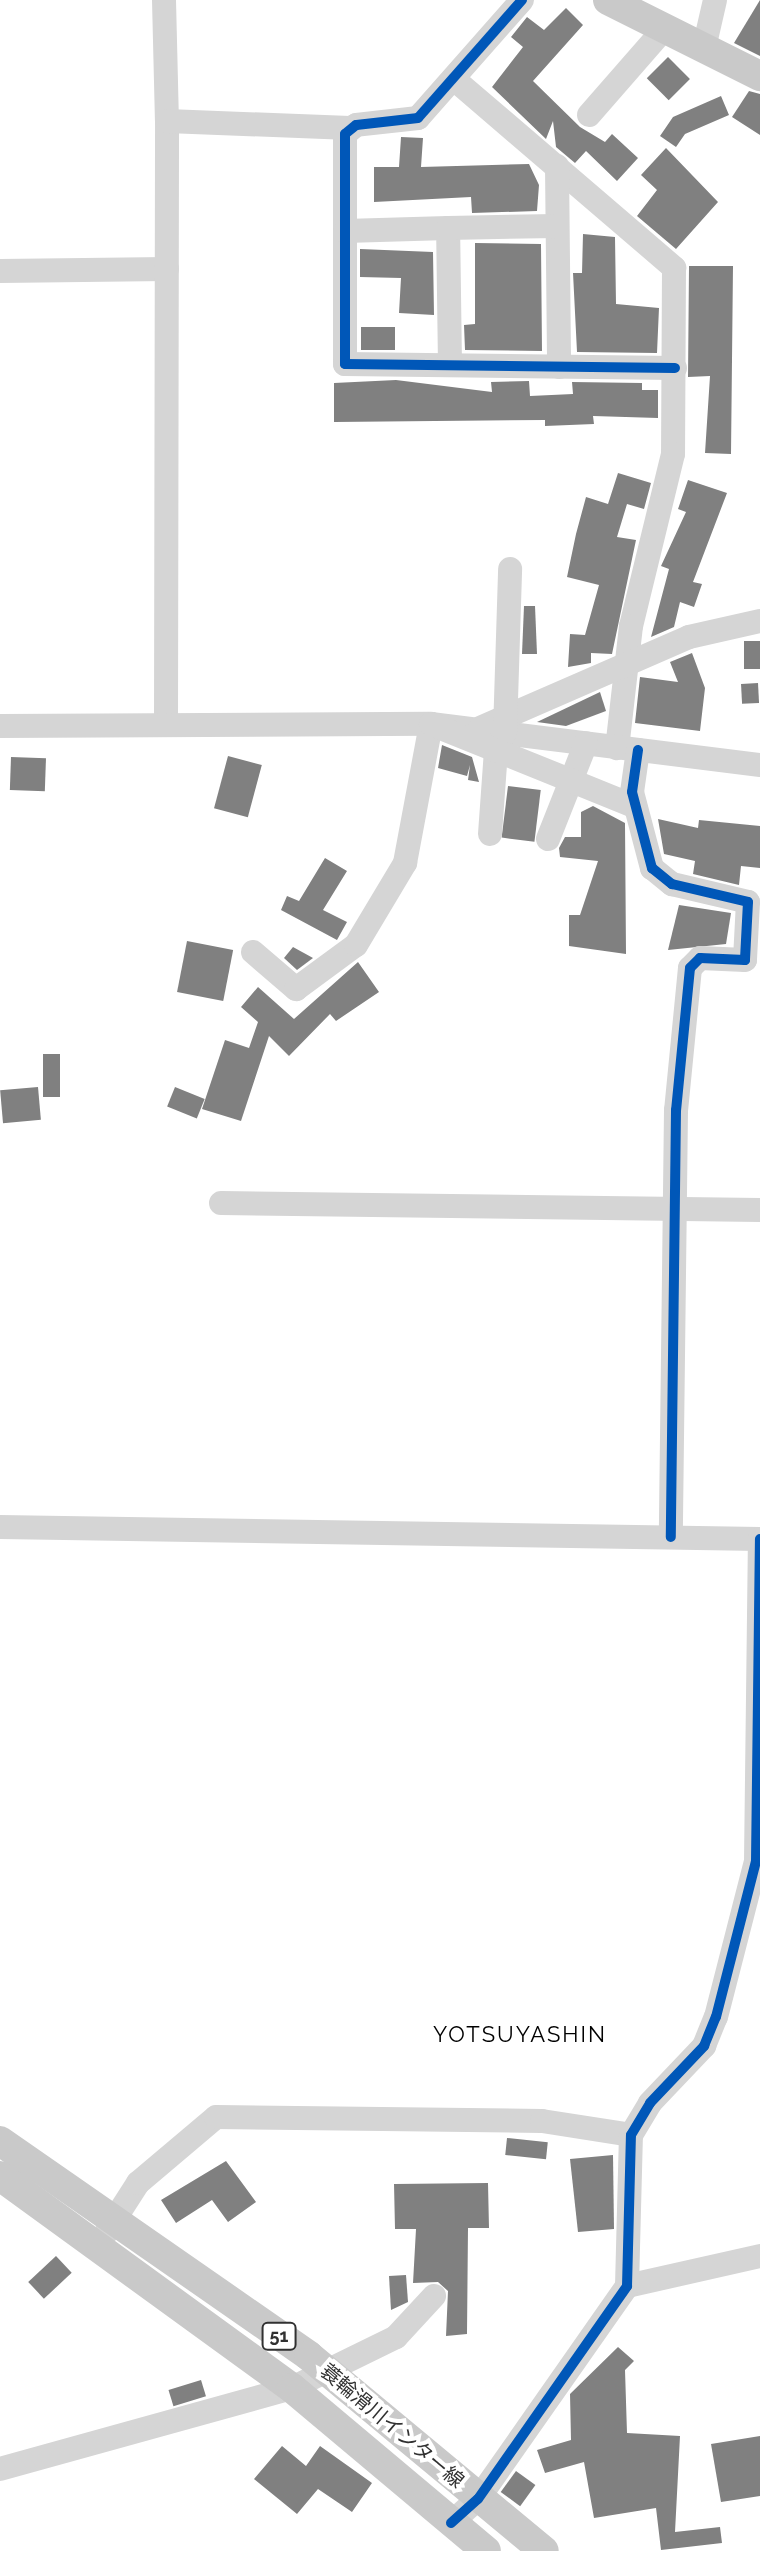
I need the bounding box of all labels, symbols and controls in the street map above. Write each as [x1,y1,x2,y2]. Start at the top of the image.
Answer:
district label: YOTSUYASHIN [433,2022,607,2048]
road number: 51 [261,2322,297,2350]
street label: 蓑輪滑川インター線 [315,2359,469,2493]

